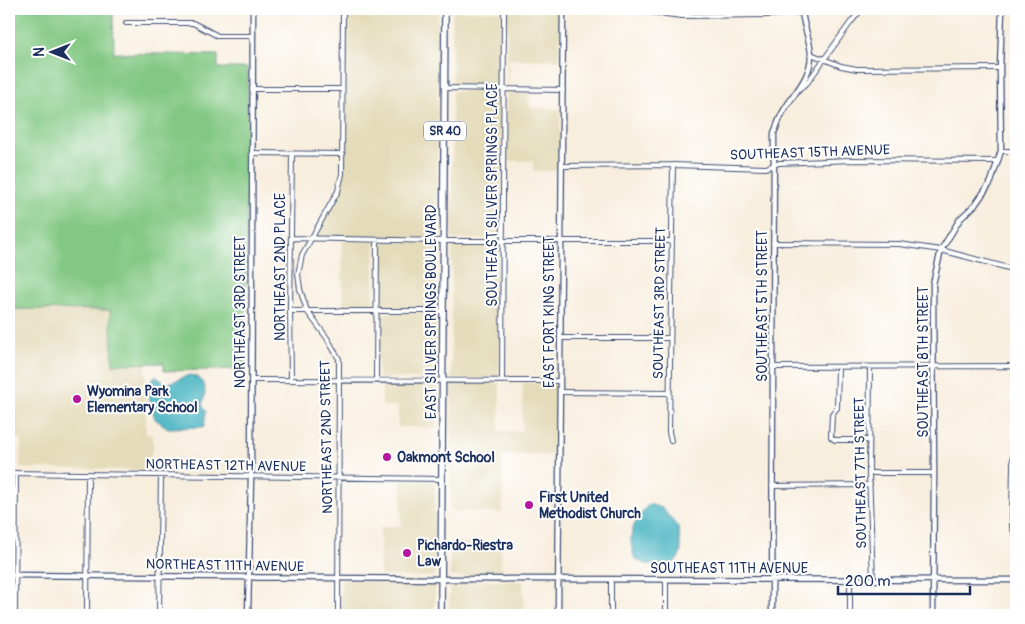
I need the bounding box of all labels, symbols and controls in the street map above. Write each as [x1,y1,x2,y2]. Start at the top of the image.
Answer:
north arrow [28,28,78,78]
text: N [31,47,48,57]
street label: SOUTHEAST SILVER SPRINGS PLACE [484,83,501,307]
road number: SR 40 [424,122,466,140]
street label: SOUTHEAST 15TH AVENUE [730,141,890,164]
street label: NORTHEAST 2ND PLACE [272,193,289,341]
street label: EAST SILVER SPRINGS BOULEVARD [423,204,440,419]
street label: SOUTHEAST 3RD STREET [650,226,669,379]
street label: SOUTHEAST 5TH STREET [754,230,771,382]
street label: NORTHEAST 3RD STREET [232,236,249,388]
street label: EAST FORT KING STREET [541,236,558,388]
street label: SOUTHEAST 8TH STREET [915,286,932,438]
street label: NORTHEAST 2ND STREET [317,360,336,514]
place label: Wyomina Park Elementary School [87,383,198,416]
marker: Wyomina Park Elementary School [71,393,83,405]
street label: SOUTHEAST 7TH STREET [851,397,870,549]
place label: Oakmont School [397,449,495,466]
marker: Oakmont School [381,451,393,463]
street label: NORTHEAST 12TH AVENUE [146,456,306,475]
place label: First United Methodist Church [539,489,641,522]
marker: First United Methodist Church [523,499,535,511]
place label: Pichardo-Riestra Law [417,537,514,570]
marker: Pichardo-Riestra Law [401,547,413,559]
street label: NORTHEAST 11TH AVENUE [146,556,304,575]
street label: SOUTHEAST 11TH AVENUE [650,560,808,577]
scale bar [838,564,970,596]
text: 200 m [845,572,890,591]

